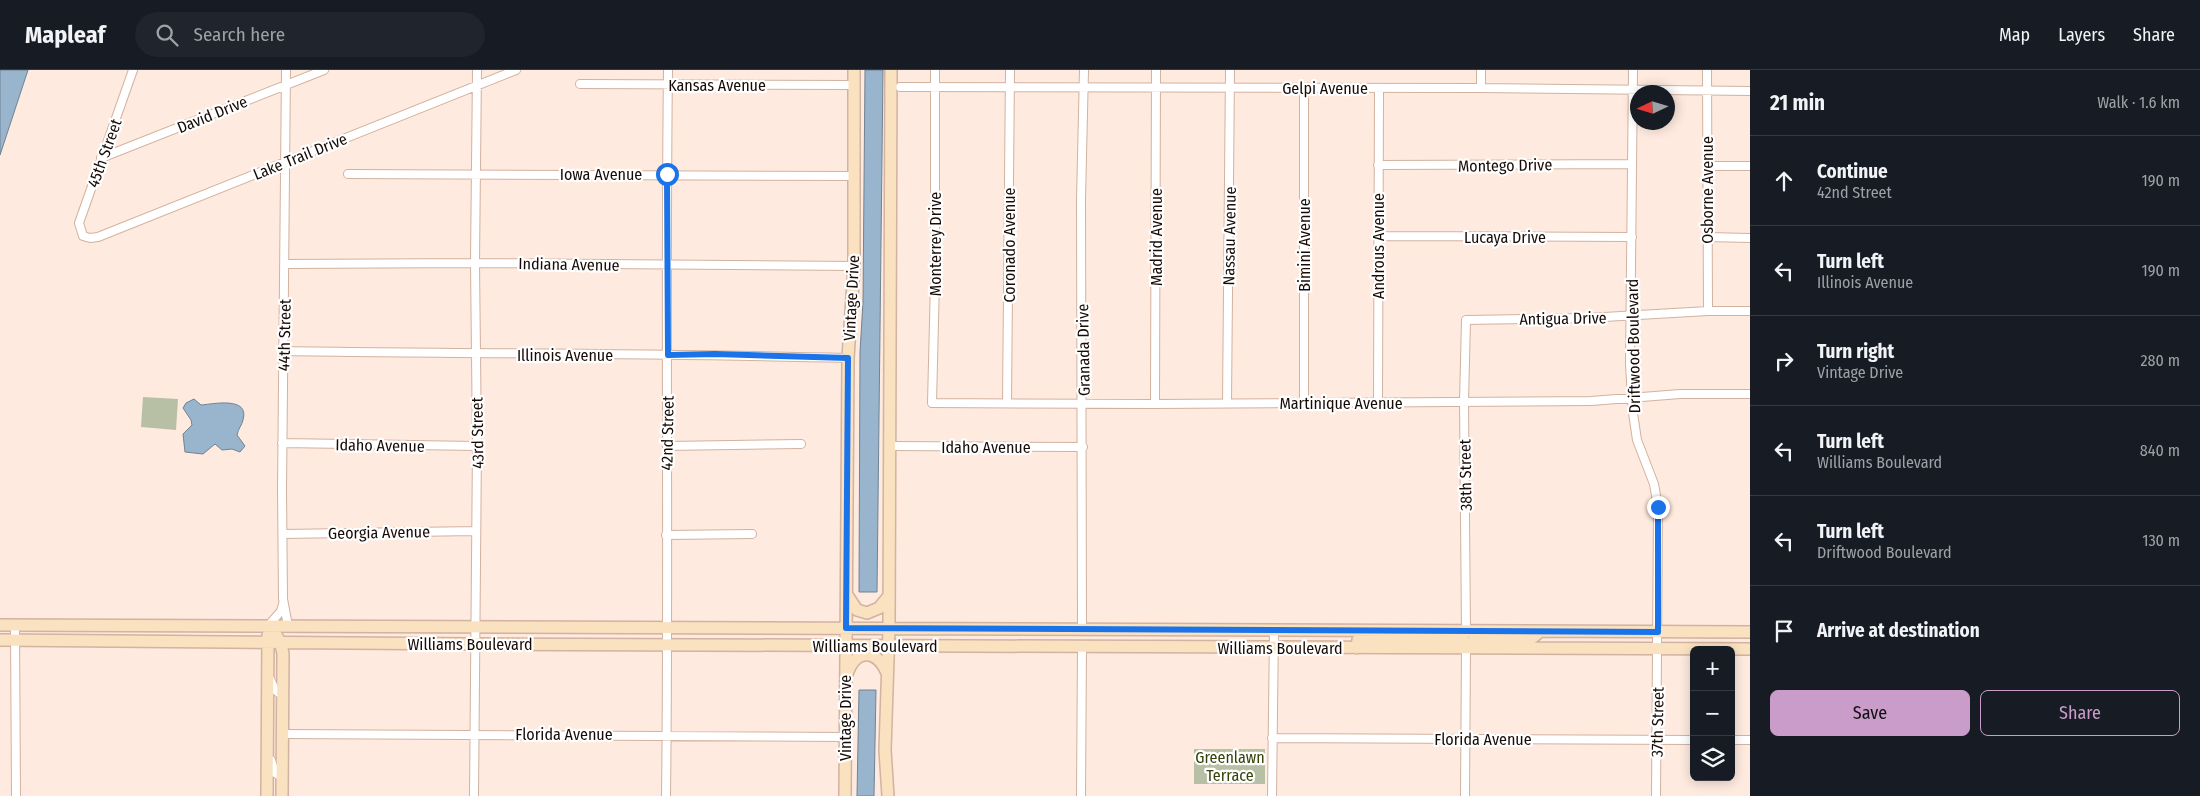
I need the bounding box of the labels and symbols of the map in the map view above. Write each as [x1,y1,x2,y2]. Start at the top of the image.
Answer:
street label: Kansas Avenue [668,76,766,95]
street label: Gelpi Avenue [1282,79,1368,98]
north arrow [1630,85,1675,130]
street label: David Drive [174,92,250,137]
street label: 45th Street [83,116,126,190]
street label: Lake Trail Drive [250,129,350,184]
street label: Osborne Avenue [1698,136,1717,244]
street label: Montego Drive [1458,155,1552,176]
route start [656,163,679,186]
street label: Iowa Avenue [560,165,642,184]
street label: Nassau Avenue [1219,186,1240,286]
street label: Coronado Avenue [1000,187,1019,302]
street label: Madrid Avenue [1147,188,1166,286]
street label: Monterrey Drive [926,192,945,296]
street label: Androus Avenue [1369,193,1388,299]
street label: Bimini Avenue [1295,198,1314,292]
street label: Lucaya Drive [1464,228,1546,247]
street label: Indiana Avenue [518,254,620,275]
street label: Vintage Drive [840,254,863,342]
street label: Driftwood Boulevard [1623,278,1644,413]
street label: 44th Street [274,298,295,371]
street label: Granada Drive [1073,304,1094,396]
street label: Antigua Drive [1519,308,1607,329]
street label: Illinois Avenue [517,346,613,365]
street label: Martinique Avenue [1279,394,1403,413]
street label: 42nd Street [657,395,678,471]
street label: 43rd Street [467,396,488,469]
street label: Idaho Avenue [335,435,425,456]
street label: Idaho Avenue [941,438,1031,457]
street label: 38th Street [1455,438,1476,511]
route end [1647,496,1670,519]
street label: Georgia Avenue [328,522,430,543]
street label: Williams Boulevard [407,635,533,654]
street label: Williams Boulevard [812,637,938,656]
street label: Williams Boulevard [1217,639,1343,658]
street label: Vintage Drive [836,675,855,761]
street label: 37th Street [1647,686,1668,757]
street label: Florida Avenue [515,725,613,744]
street label: Florida Avenue [1434,730,1532,749]
park label: Greenlawn Terrace [1195,748,1265,785]

